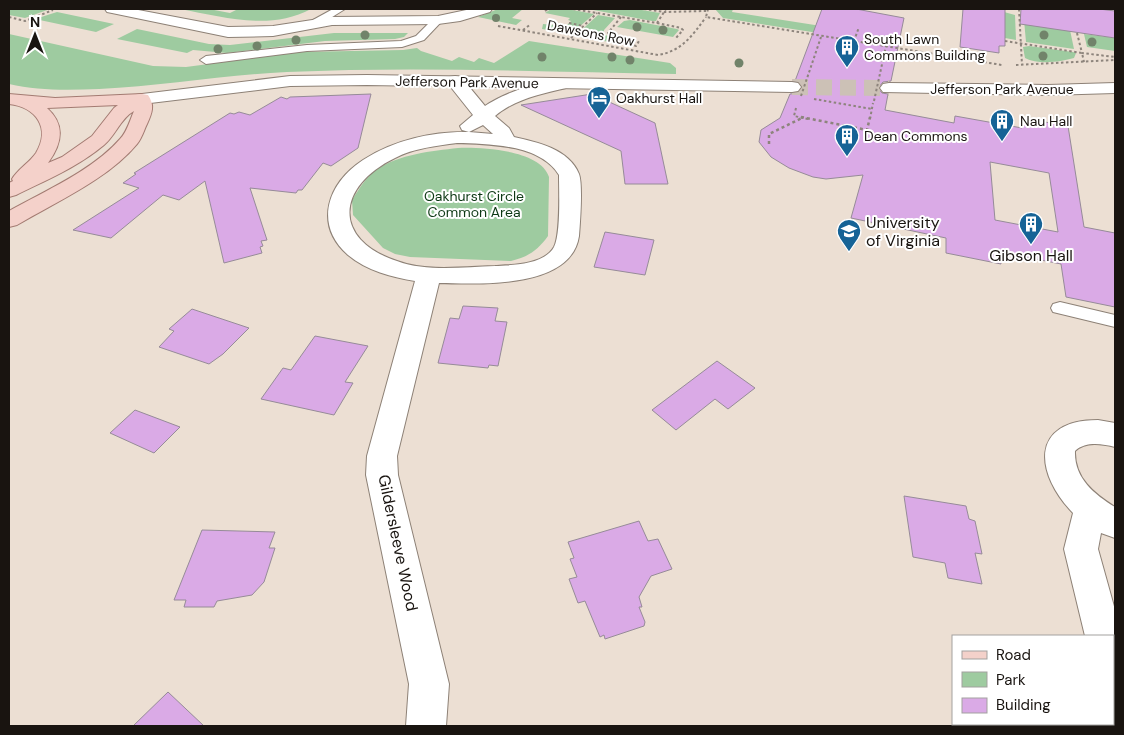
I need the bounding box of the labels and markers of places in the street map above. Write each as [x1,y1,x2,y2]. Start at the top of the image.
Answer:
place label: South Lawn Commons Building [864,30,985,64]
building icon: South Lawn Commons Building [834,34,860,68]
hotel icon: Oakhurst Hall [586,85,612,119]
place label: Oakhurst Hall [616,89,702,107]
building icon: Nau Hall [989,108,1015,142]
place label: Nau Hall [1020,112,1072,130]
building icon: Dean Commons [834,123,860,157]
place label: Dean Commons [864,127,968,145]
building icon: Gibson Hall [1018,211,1044,245]
place label: University of Virginia [866,212,940,251]
school or university icon: University of Virginia [836,218,862,252]
place label: Gibson Hall [989,245,1073,266]

